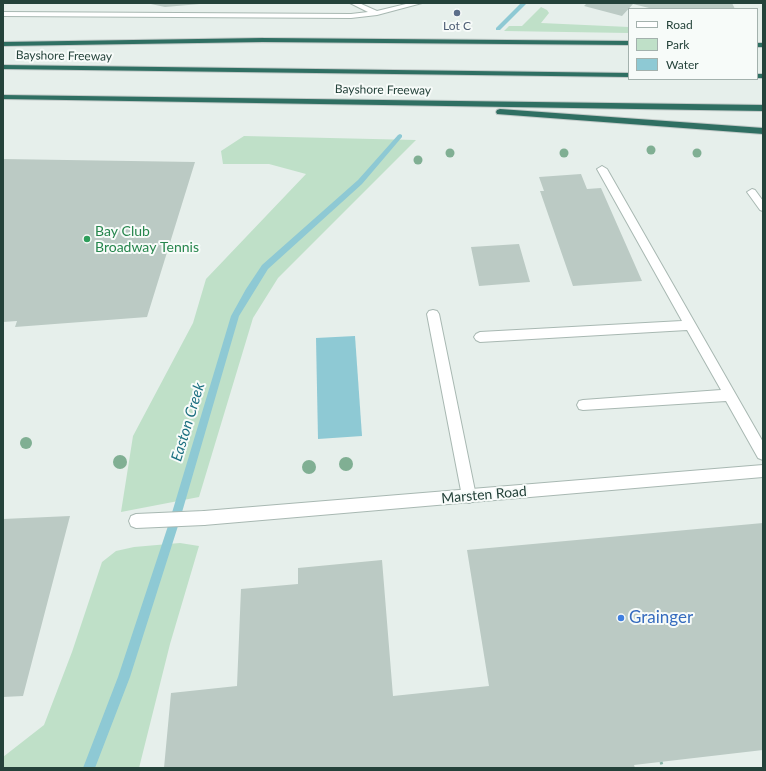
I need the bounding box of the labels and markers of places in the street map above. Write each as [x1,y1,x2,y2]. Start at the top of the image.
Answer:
marker: Lot C [452,8,462,18]
place label: Lot C [443,19,471,33]
place label: Bay Club Broadway Tennis [95,223,199,256]
marker: Bay Club Broadway Tennis [82,234,92,244]
place label: Grainger [629,608,693,628]
marker: Grainger [616,613,626,623]

